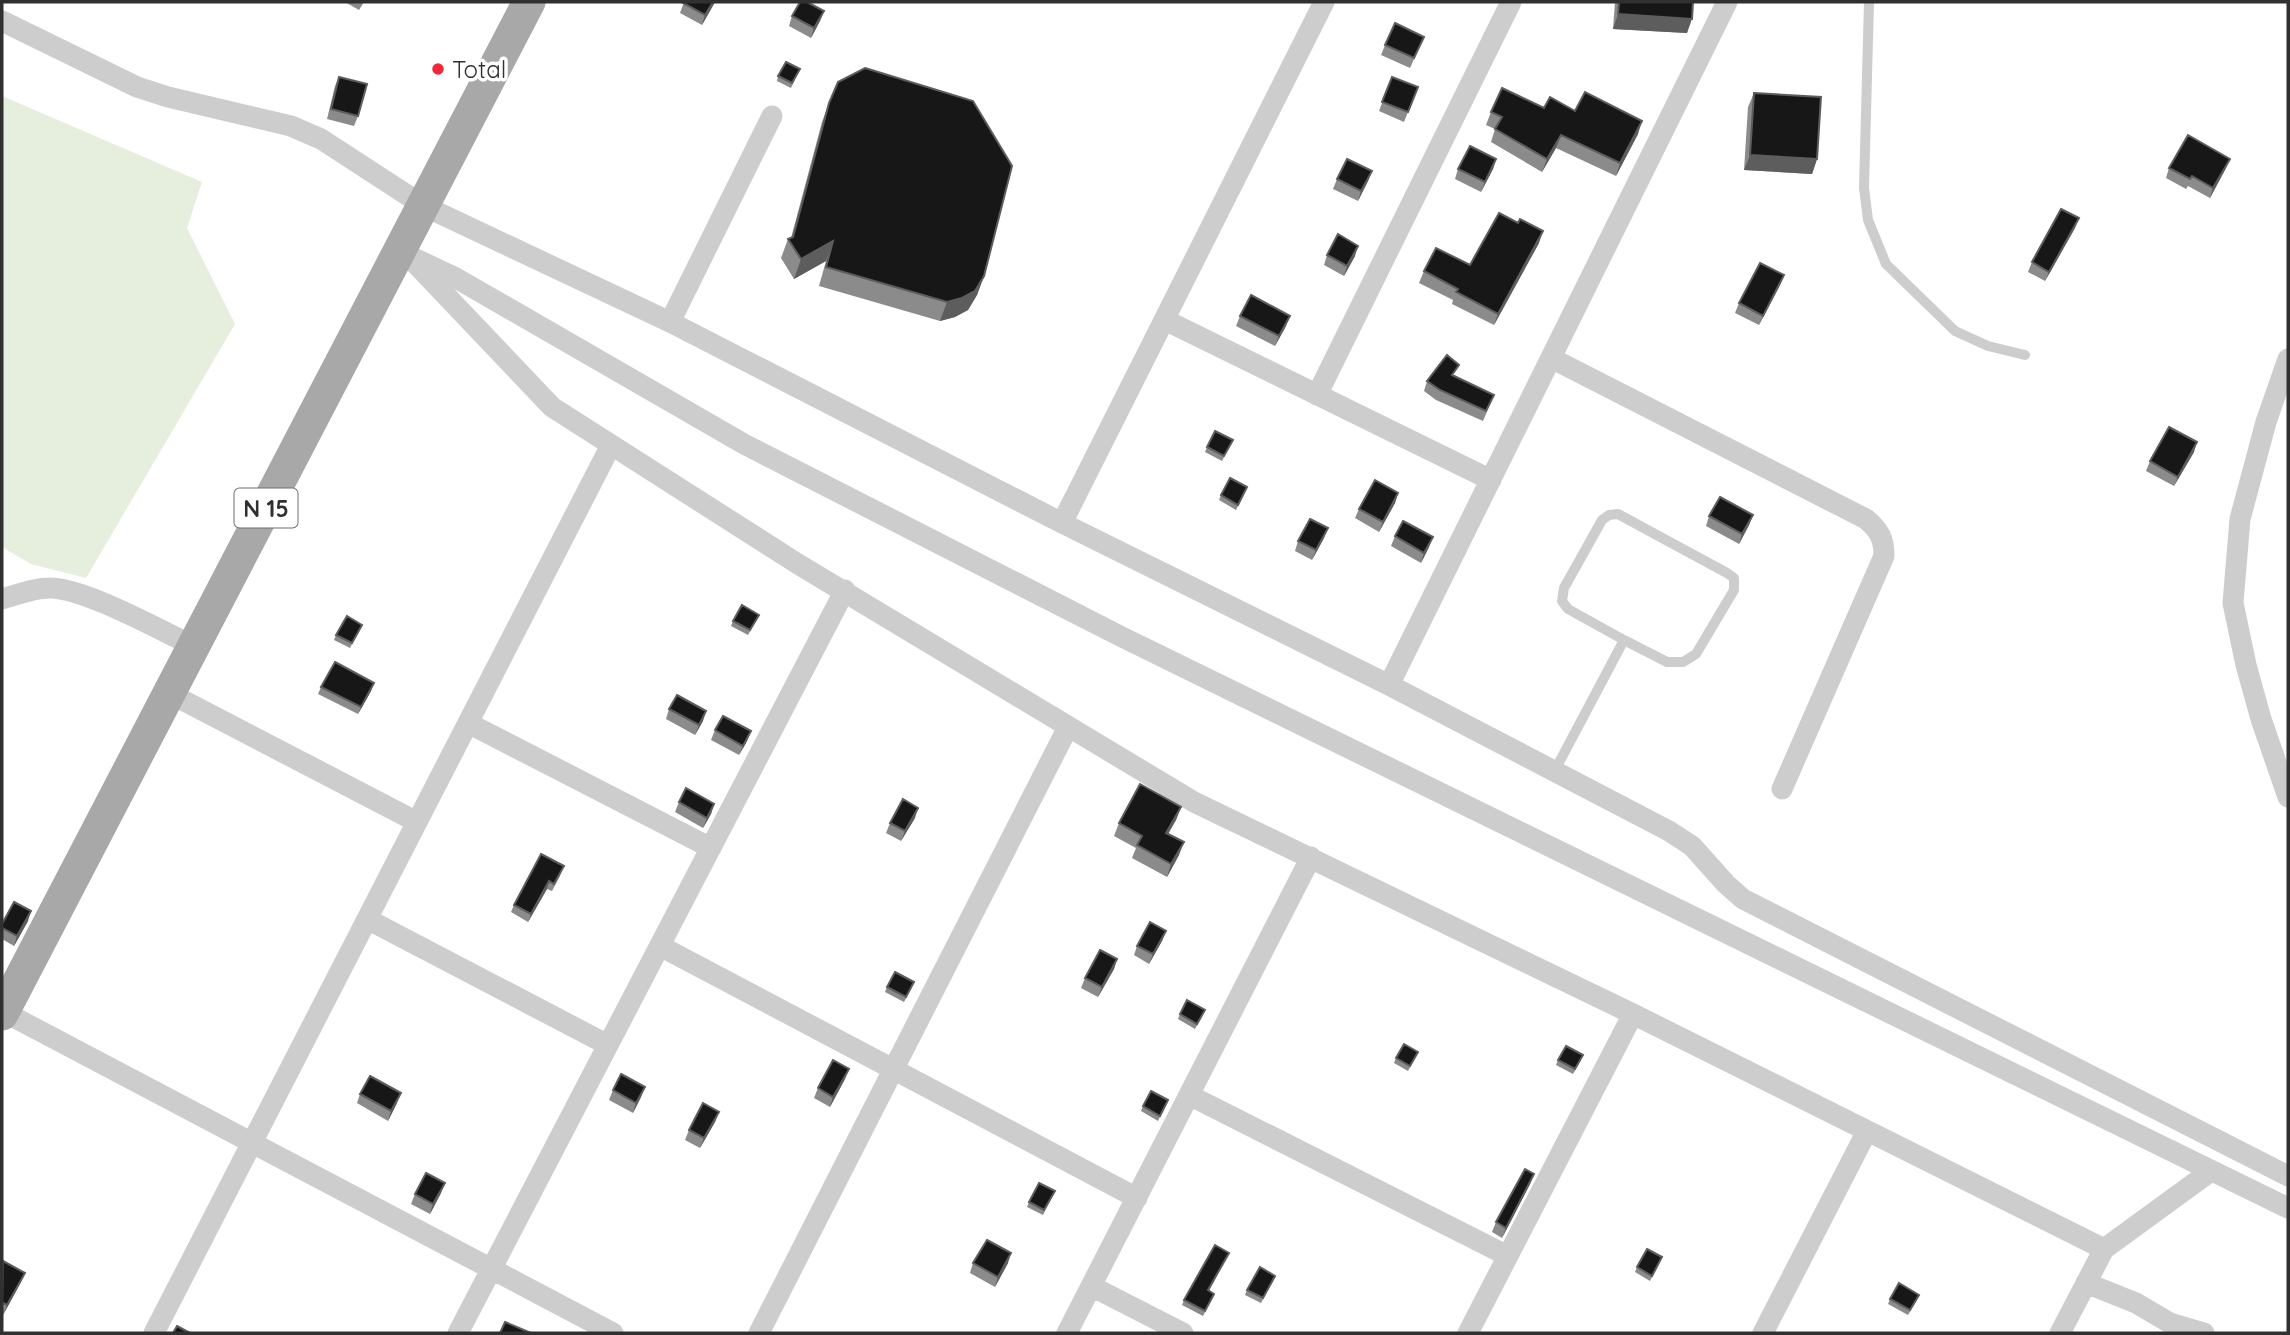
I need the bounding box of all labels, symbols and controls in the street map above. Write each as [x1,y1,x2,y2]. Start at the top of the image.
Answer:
place label: Total [452,54,506,84]
marker: Total [430,61,446,77]
road number: N 15 [234,488,298,528]

